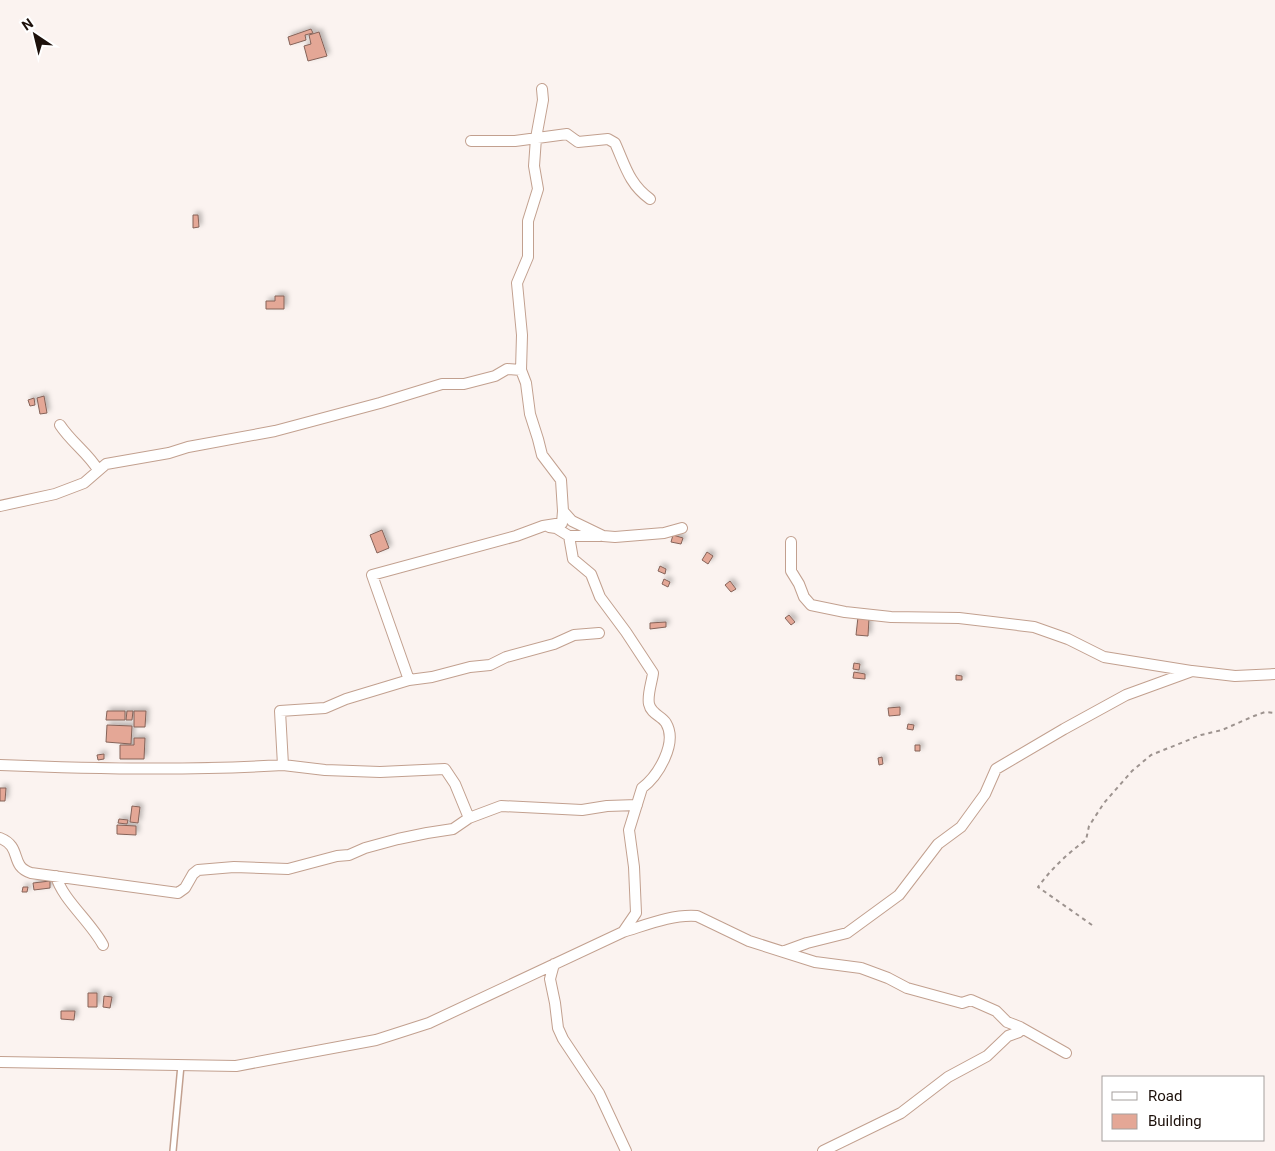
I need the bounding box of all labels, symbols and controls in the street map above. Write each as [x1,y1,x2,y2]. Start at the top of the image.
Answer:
north arrow [10,10,60,60]
text: N [19,15,36,34]
legend [1102,1076,1265,1141]
text: Road [1148,1087,1182,1105]
text: Building [1148,1112,1202,1130]

